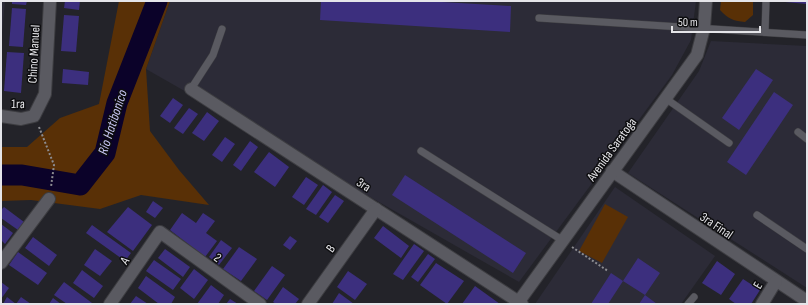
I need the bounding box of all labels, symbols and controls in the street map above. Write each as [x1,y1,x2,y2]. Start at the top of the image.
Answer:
scale bar [672,8,760,34]
text: 50 m [678,15,698,30]
street label: Chino Manuel [24,24,44,84]
water label: Río Hatibonico [94,87,131,157]
street label: 1ra [11,96,25,112]
street label: Avenida Saratoga [583,115,640,185]
street label: 3ra [353,174,374,195]
street label: 3ra Final [697,209,736,243]
street label: B [323,241,339,256]
street label: 2 [211,250,224,266]
street label: A [116,253,133,268]
street label: E [750,279,766,292]

